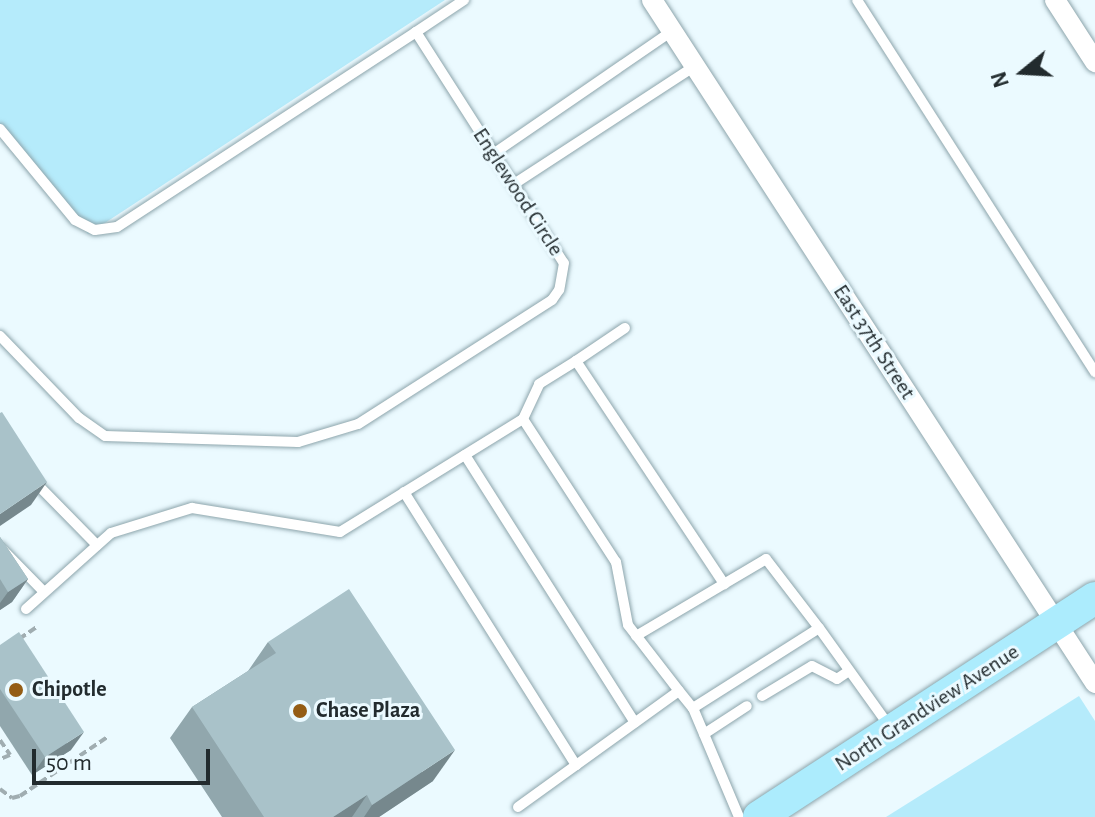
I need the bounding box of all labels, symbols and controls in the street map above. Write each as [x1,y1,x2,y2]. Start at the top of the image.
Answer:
north arrow [983,32,1063,112]
text: N [987,69,1013,90]
street label: Englewood Circle [467,123,569,261]
street label: East 37th Street [827,280,921,404]
street label: North Grandview Avenue [830,639,1024,777]
place label: Chipotle [32,677,107,703]
marker: Chipotle [7,681,25,699]
place label: Chase Plaza [316,698,420,724]
marker: Chase Plaza [291,702,309,720]
scale bar [36,733,214,783]
text: 50 m [46,751,92,775]

